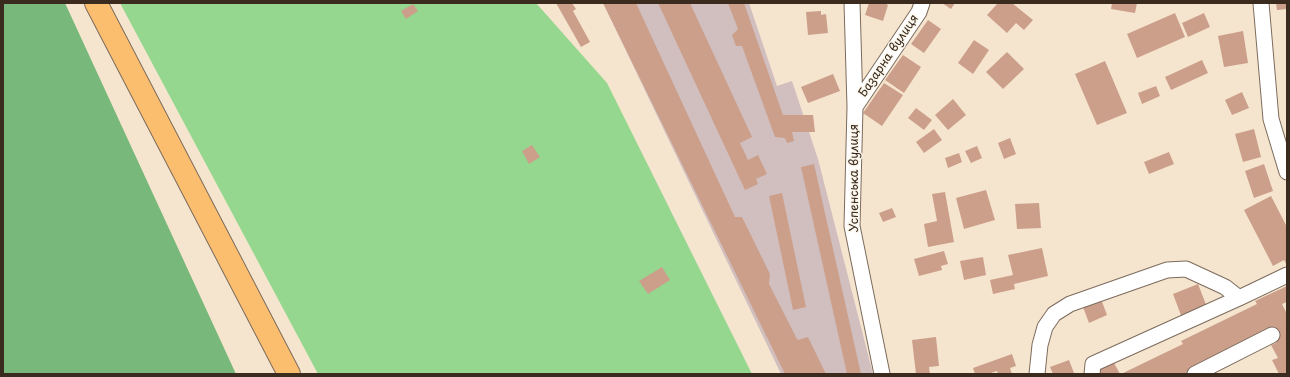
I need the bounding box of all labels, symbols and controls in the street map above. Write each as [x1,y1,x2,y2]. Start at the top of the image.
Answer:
street label: Базарна вулиця [856,12,922,100]
street label: Успенська вулиця [848,124,862,232]

